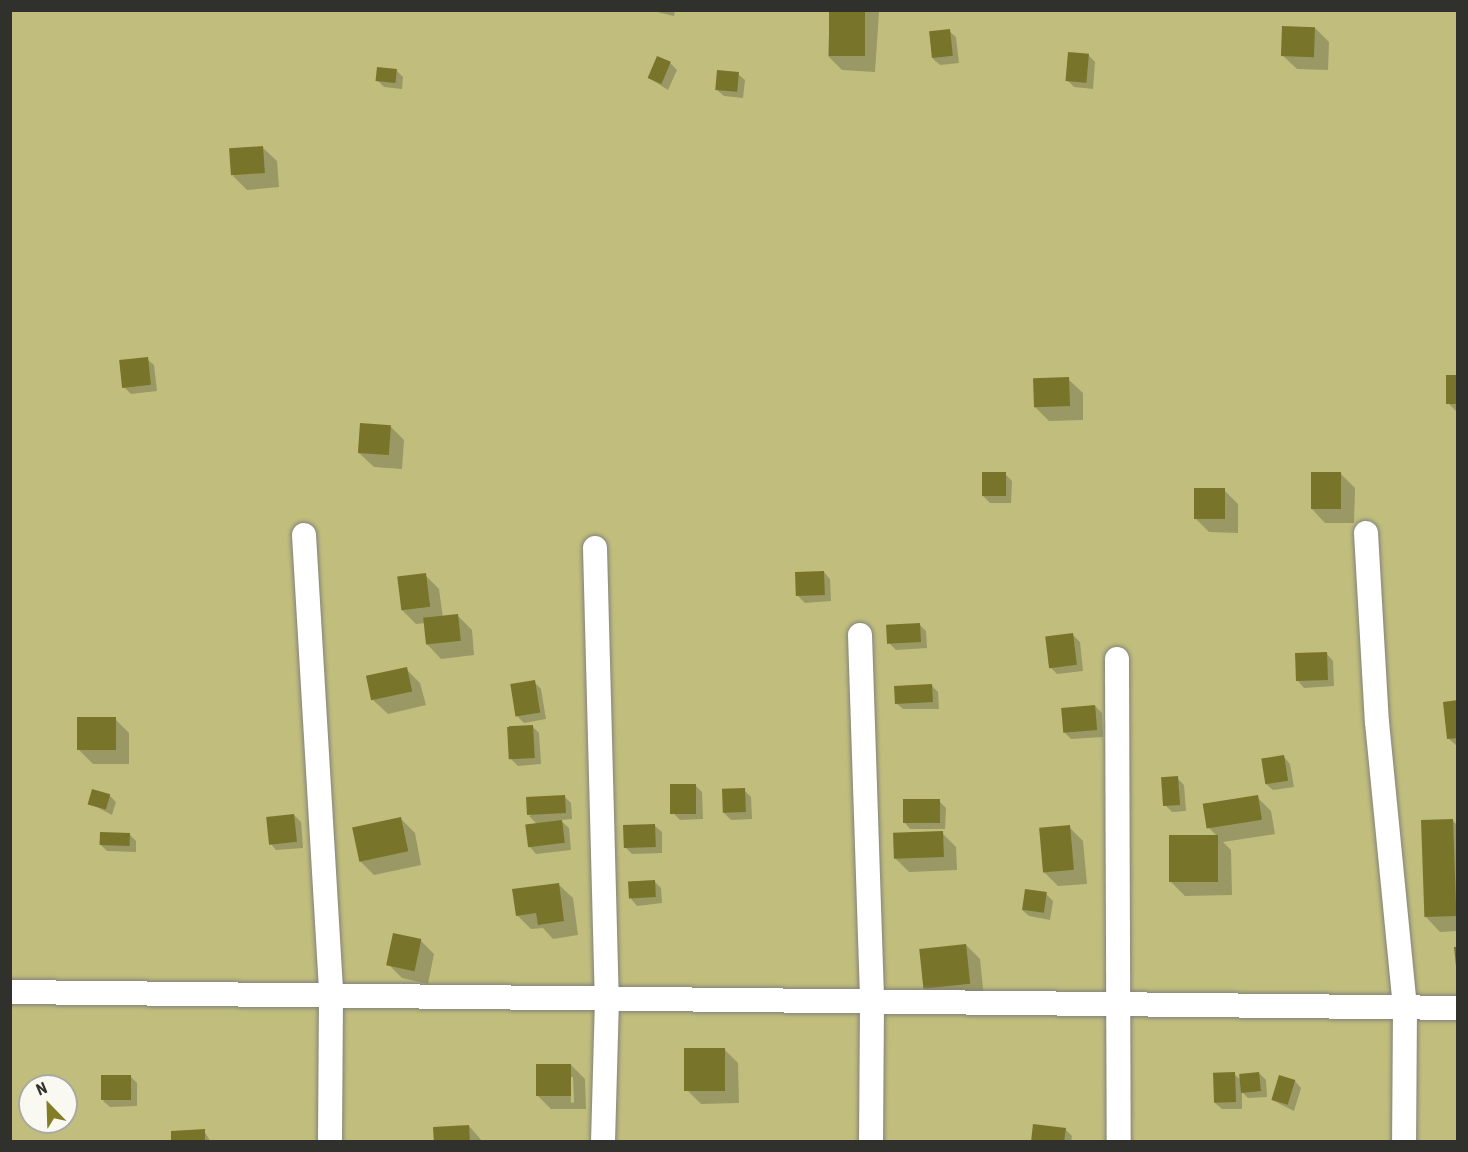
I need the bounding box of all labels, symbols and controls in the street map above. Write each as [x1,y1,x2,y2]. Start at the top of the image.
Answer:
north arrow [18,1074,78,1134]
text: N [33,1078,50,1099]

